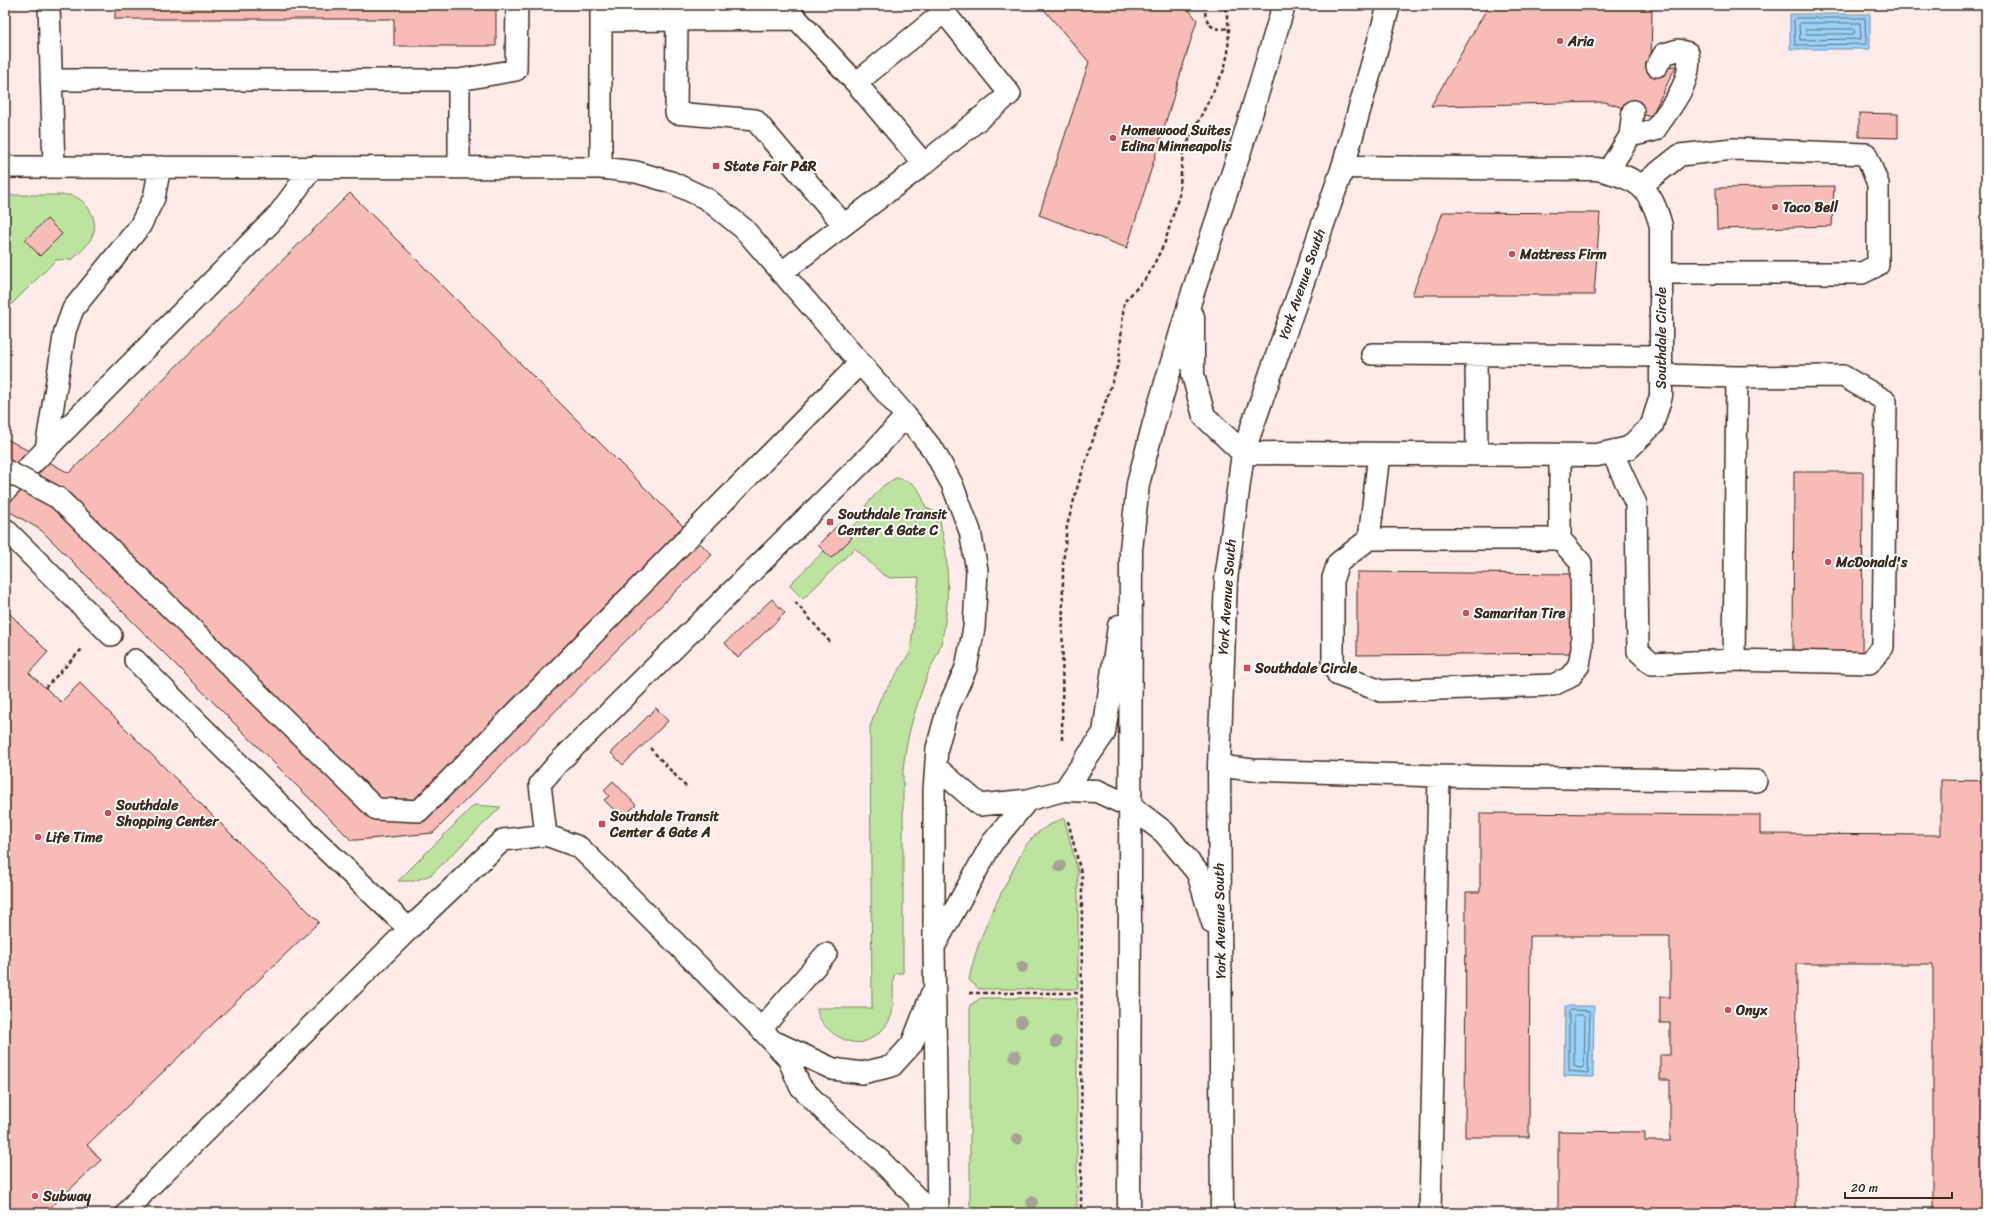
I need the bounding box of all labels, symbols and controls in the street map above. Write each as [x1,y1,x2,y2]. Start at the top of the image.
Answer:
place label: Aria [1567,29,1595,54]
marker: Aria [1555,36,1565,46]
place label: Homewood Suites Edina Minneapolis [1120,118,1232,159]
marker: Homewood Suites Edina Minneapolis [1108,133,1118,143]
place label: State Fair P&R [723,154,817,179]
marker: State Fair P&R [711,161,721,171]
place label: Taco Bell [1783,195,1839,220]
marker: Taco Bell [1770,202,1780,212]
street label: York Avenue South [1271,225,1333,343]
place label: Mattress Firm [1519,242,1607,267]
marker: Mattress Firm [1507,249,1517,259]
street label: Southdale Circle [1649,287,1674,389]
place label: Southdale Transit Center & Gate C [837,502,948,543]
marker: Southdale Transit Center & Gate C [825,517,835,527]
street label: York Avenue South [1210,538,1244,656]
place label: McDonald's [1835,550,1908,575]
marker: McDonald's [1823,557,1833,567]
place label: Samaritan Tire [1473,601,1565,626]
marker: Samaritan Tire [1461,608,1471,618]
place label: Southdale Circle [1254,656,1357,681]
marker: Southdale Circle [1242,663,1252,673]
place label: Southdale Shopping Center [115,793,220,834]
place label: Southdale Transit Center & Gate A [609,804,720,845]
marker: Southdale Shopping Center [103,808,113,818]
marker: Southdale Transit Center & Gate A [597,819,607,829]
place label: Life Time [46,825,103,850]
marker: Life Time [33,832,43,842]
street label: York Avenue South [1206,863,1234,979]
place label: Onyx [1735,998,1768,1023]
marker: Onyx [1723,1005,1733,1015]
scale bar [1845,1174,1952,1200]
text: 20 m [1851,1177,1878,1199]
place label: Subway [42,1184,92,1209]
marker: Subway [30,1191,40,1201]

